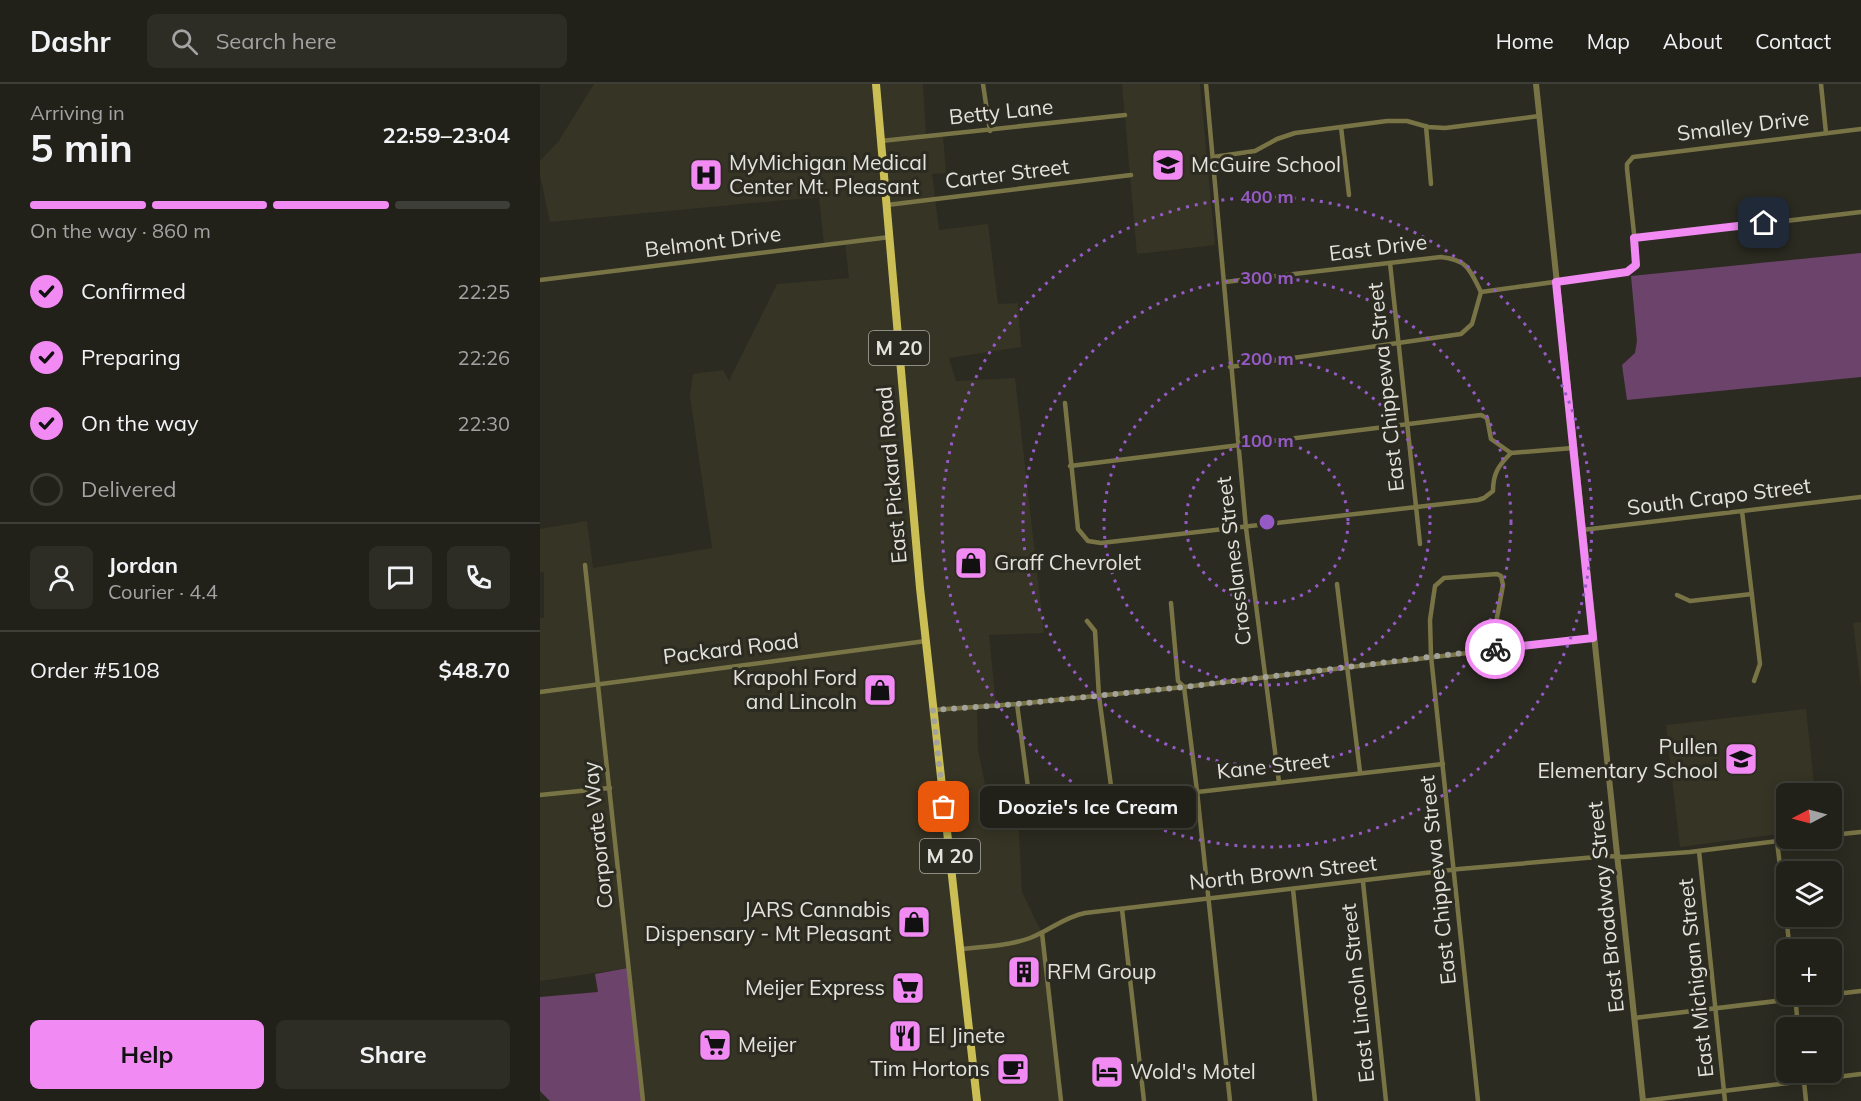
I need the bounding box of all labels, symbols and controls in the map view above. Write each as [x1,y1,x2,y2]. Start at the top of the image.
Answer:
search box [147,14,567,68]
text: Dashr [30,24,111,59]
icon: search [168,25,201,58]
text: Search here [216,27,337,55]
text: Home [1496,28,1554,54]
text: Map [1587,28,1630,54]
text: About [1663,28,1722,54]
text: Contact [1755,28,1831,54]
street label: Betty Lane [947,93,1054,129]
text: Arriving in [30,100,125,125]
street label: Smalley Drive [1675,104,1810,146]
text: 22:59–23:04 [382,121,510,149]
text: 5 min [30,123,133,172]
school or university icon: McGuire School [1150,147,1186,183]
place label: MyMichigan Medical Center Mt. Pleasant [729,149,927,199]
place label: McGuire School [1191,151,1341,177]
street label: Carter Street [943,153,1070,194]
hospital icon: MyMichigan Medical Center Mt. Pleasant [688,157,724,193]
text: 400 m [1240,185,1294,208]
pin [1738,197,1789,248]
icon: home [1747,206,1780,239]
text: On the way · 860 m [30,218,211,243]
street label: Belmont Drive [643,220,782,262]
street label: East Drive [1327,228,1428,266]
text: 300 m [1240,266,1294,289]
icon: check [30,275,63,308]
text: Confirmed [81,277,186,305]
text: 22:25 [457,279,510,304]
street label: East Chippewa Street [1361,281,1409,493]
road number: M 20 [869,331,929,365]
icon: check [30,341,63,374]
text: Preparing [81,343,181,371]
text: 22:26 [457,345,510,370]
text: 200 m [1240,347,1294,370]
street label: East Pickard Road [870,386,912,565]
icon: check [30,407,63,440]
text: On the way [81,409,199,437]
text: 22:30 [457,411,510,436]
text: 100 m [1240,429,1294,452]
street label: South Crapo Street [1625,472,1812,520]
text: Delivered [81,475,176,503]
street label: Crosslanes Street [1210,475,1256,647]
centre of rings [1257,512,1277,532]
shop icon: Graff Chevrolet [953,545,989,581]
button: person [30,546,93,609]
button: chat [369,546,432,609]
button: phone [447,546,510,609]
place label: Graff Chevrolet [994,549,1141,575]
text: Jordan [108,551,178,579]
text: Courier · 4.4 [108,579,218,604]
courier [1465,619,1525,679]
street label: Packard Road [662,627,800,669]
icon: bike [1479,633,1512,666]
text: Order #5108 [30,656,160,684]
text: $48.70 [439,656,510,684]
place label: Krapohl Ford and Lincoln [733,664,857,714]
shop icon: Krapohl Ford and Lincoln [862,672,898,708]
place label: Pullen Elementary School [1537,733,1718,783]
school or university icon: Pullen Elementary School [1723,741,1759,777]
street label: Kane Street [1215,746,1331,784]
street label: Corporate Way [576,760,618,910]
street label: East Chippewa Street [1413,774,1461,986]
pin [918,781,969,832]
north arrow [1776,783,1842,849]
map controls [1776,783,1842,1083]
callout: Doozie's Ice Cream [980,786,1196,828]
icon: bag [927,790,960,823]
text: Doozie's Ice Cream [998,794,1178,819]
street label: East Broadway Street [1581,800,1629,1014]
road number: M 20 [920,839,980,873]
street label: North Brown Street [1188,849,1378,895]
button: layers [1776,861,1842,927]
street label: East Michigan Street [1672,877,1718,1079]
place label: JARS Cannabis Dispensary - Mt Pleasant [645,896,891,946]
street label: East Lincoln Street [1335,902,1379,1084]
shop icon: JARS Cannabis Dispensary - Mt Pleasant [896,904,932,940]
button: + [1776,939,1842,1005]
building icon: RFM Group [1006,954,1042,990]
place label: RFM Group [1047,958,1156,984]
supermarket icon: Meijer Express [890,970,926,1006]
place label: Meijer Express [745,974,885,1000]
button: − [1776,1017,1842,1083]
restaurant icon: El Jinete [887,1018,923,1054]
button: Help [30,1020,264,1089]
button: Share [276,1020,510,1089]
place label: El Jinete [928,1022,1005,1048]
supermarket icon: Meijer [697,1027,733,1063]
place label: Meijer [738,1031,797,1057]
cafe icon: Tim Hortons [995,1051,1031,1087]
hotel icon: Wold's Motel [1089,1054,1125,1090]
place label: Tim Hortons [870,1055,990,1081]
place label: Wold's Motel [1130,1058,1256,1084]

